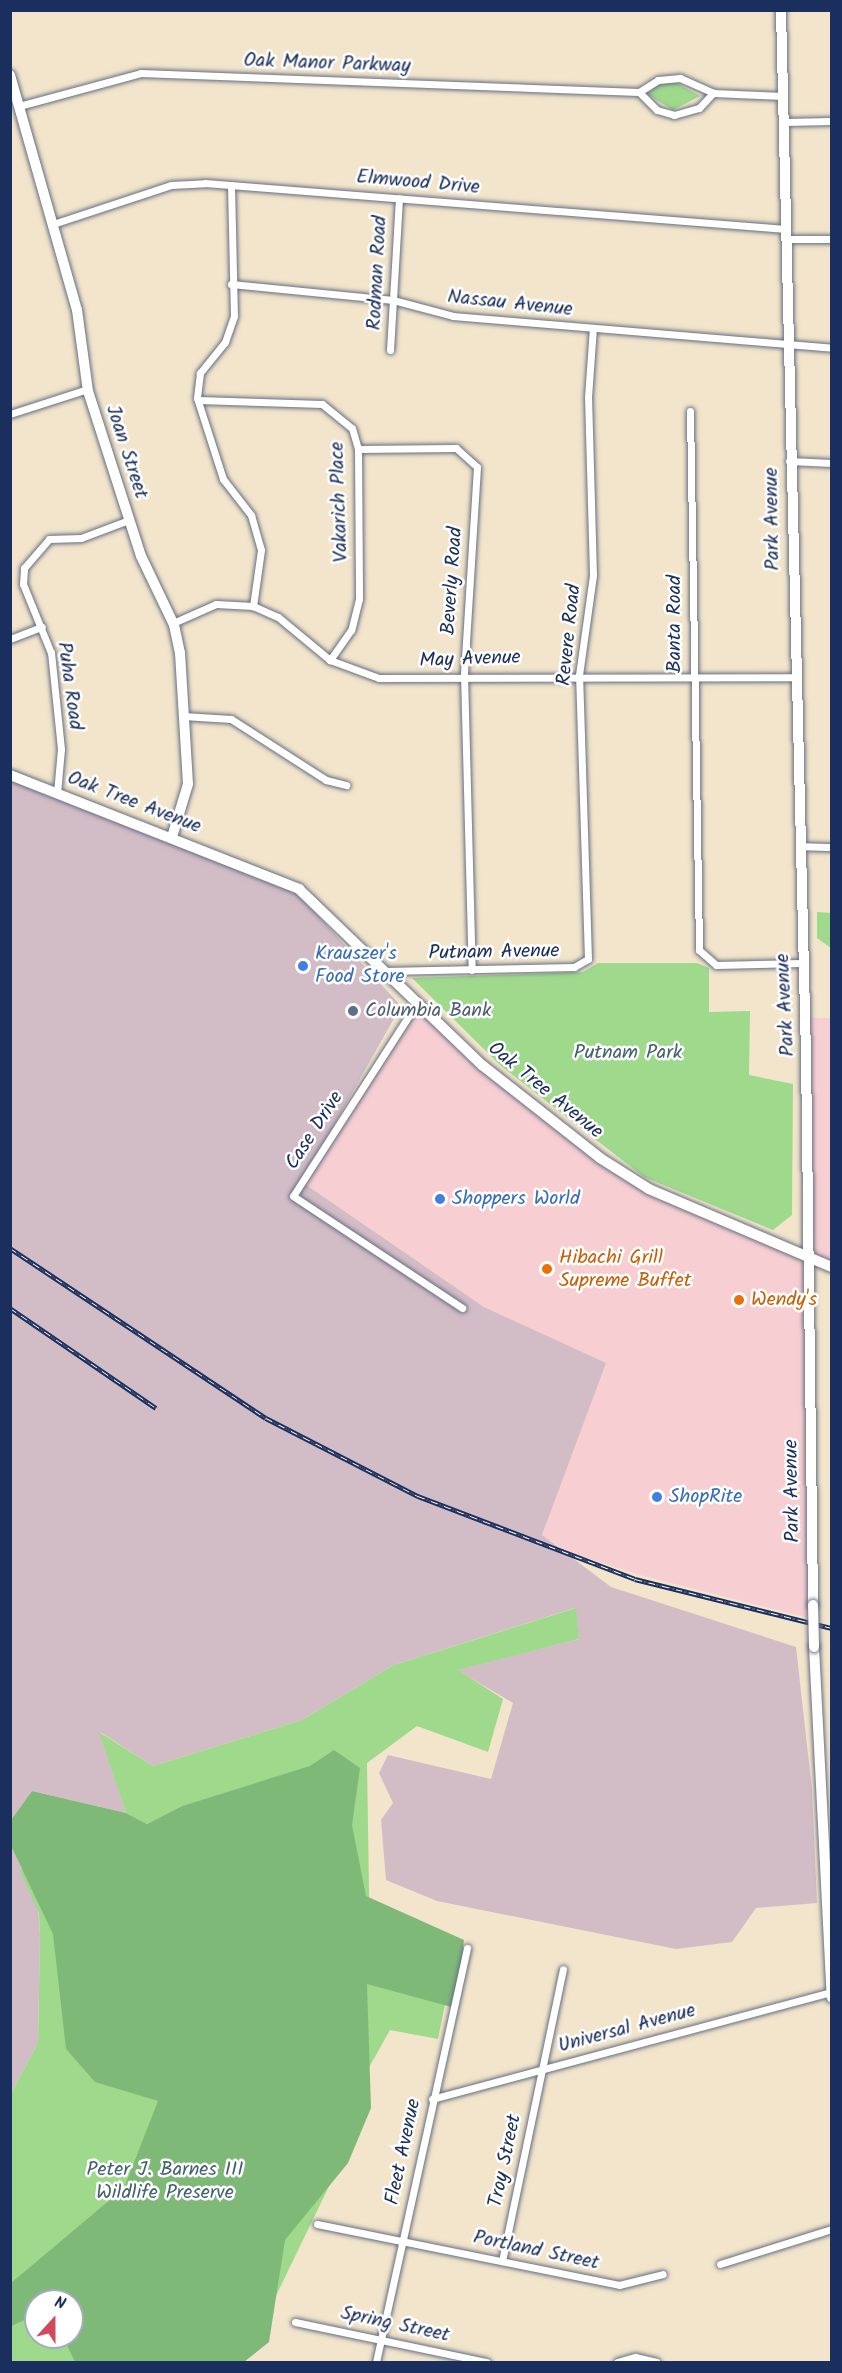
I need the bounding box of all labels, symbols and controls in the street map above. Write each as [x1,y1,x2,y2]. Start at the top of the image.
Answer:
street label: Oak Manor Parkway [243,49,411,79]
street label: Elmwood Drive [355,166,481,200]
street label: Rodman Road [363,215,393,331]
street label: Nassau Avenue [446,285,574,323]
street label: Joan Street [100,402,152,502]
street label: Vakarich Place [326,441,354,563]
street label: Park Avenue [760,467,786,571]
street label: Beverly Road [437,526,469,636]
street label: Banta Road [663,575,687,673]
street label: Revere Road [553,583,587,687]
street label: Puha Road [51,640,87,732]
street label: May Avenue [419,646,521,674]
street label: Oak Tree Avenue [64,766,204,840]
street label: Putnam Avenue [428,940,560,966]
place label: Krauszer's Food Store [315,942,405,989]
street label: Park Avenue [771,953,801,1057]
marker: Krauszer's Food Store [296,959,310,973]
place label: Columbia Bank [365,999,491,1023]
marker: Columbia Bank [346,1004,360,1018]
street label: Oak Tree Avenue [483,1037,607,1145]
park label: Putnam Park [574,1041,682,1065]
street label: Case Drive [281,1087,349,1175]
place label: Shoppers World [452,1187,580,1211]
marker: Shoppers World [433,1192,447,1206]
place label: Hibachi Grill Supreme Buffet [559,1246,691,1293]
marker: Hibachi Grill Supreme Buffet [540,1262,554,1276]
place label: Wendy's [751,1288,817,1312]
marker: Wendy's [732,1293,746,1307]
street label: Park Avenue [780,1439,806,1543]
place label: ShopRite [669,1485,742,1509]
marker: ShopRite [650,1490,664,1504]
street label: Universal Avenue [556,1999,698,2059]
street label: Fleet Avenue [381,2097,427,2207]
street label: Troy Street [484,2112,528,2210]
park label: Peter J. Barnes III Wildlife Preserve [87,2158,243,2205]
street label: Portland Street [471,2226,601,2276]
north arrow [24,2289,84,2349]
text: N [51,2290,69,2317]
street label: Spring Street [338,2302,452,2348]

